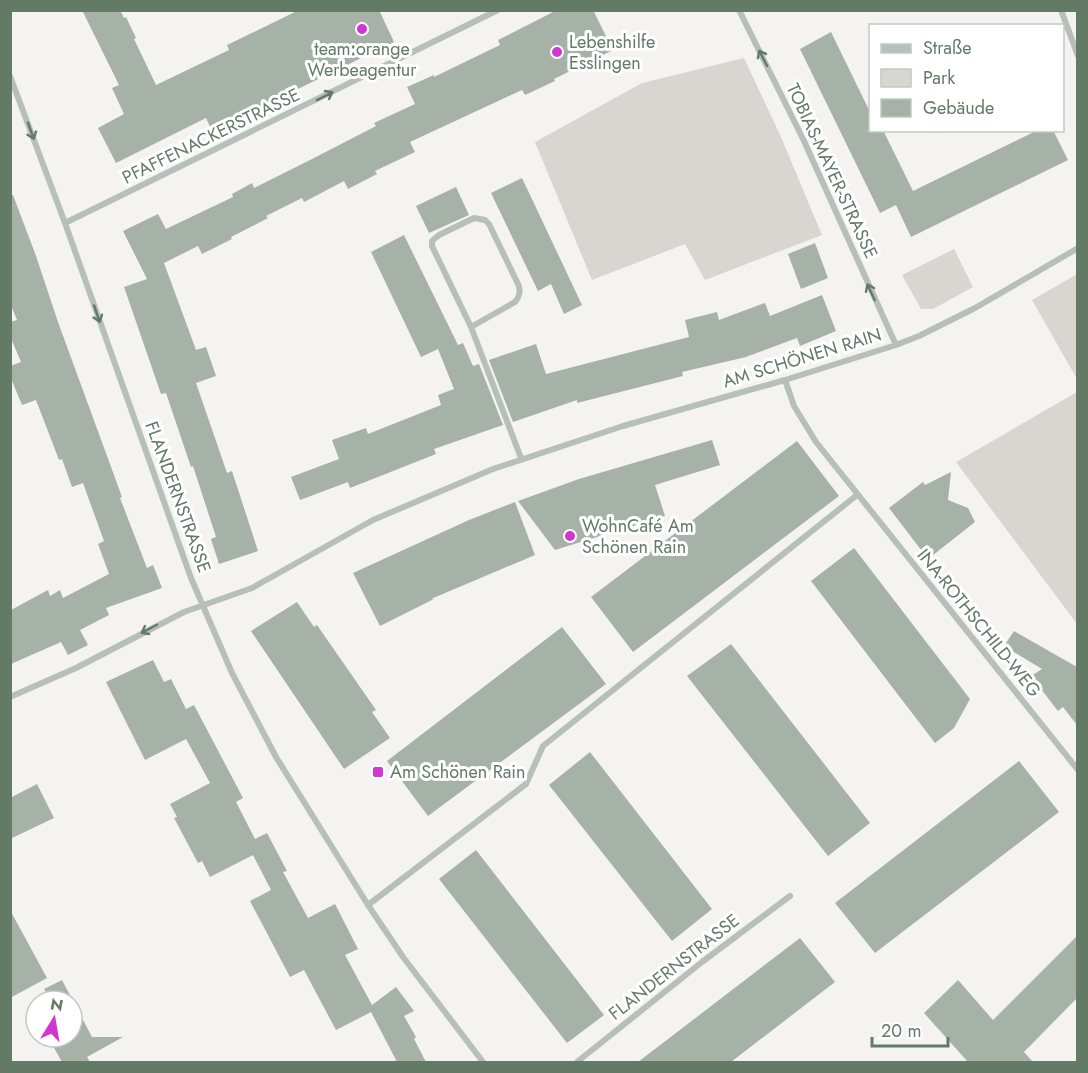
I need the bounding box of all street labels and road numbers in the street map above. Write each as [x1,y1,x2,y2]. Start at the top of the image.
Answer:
street label: TOBIAS-MAYER-STRASSE [780,79,884,263]
street label: PFAFFENACKERSTRASSE [118,82,304,190]
street label: AM SCHÖNEN RAIN [719,321,885,395]
street label: FLANDERNSTRASSE [139,418,217,576]
street label: INA-ROTHSCHILD-WEG [911,543,1047,703]
street label: FLANDERNSTRASSE [603,908,745,1026]

